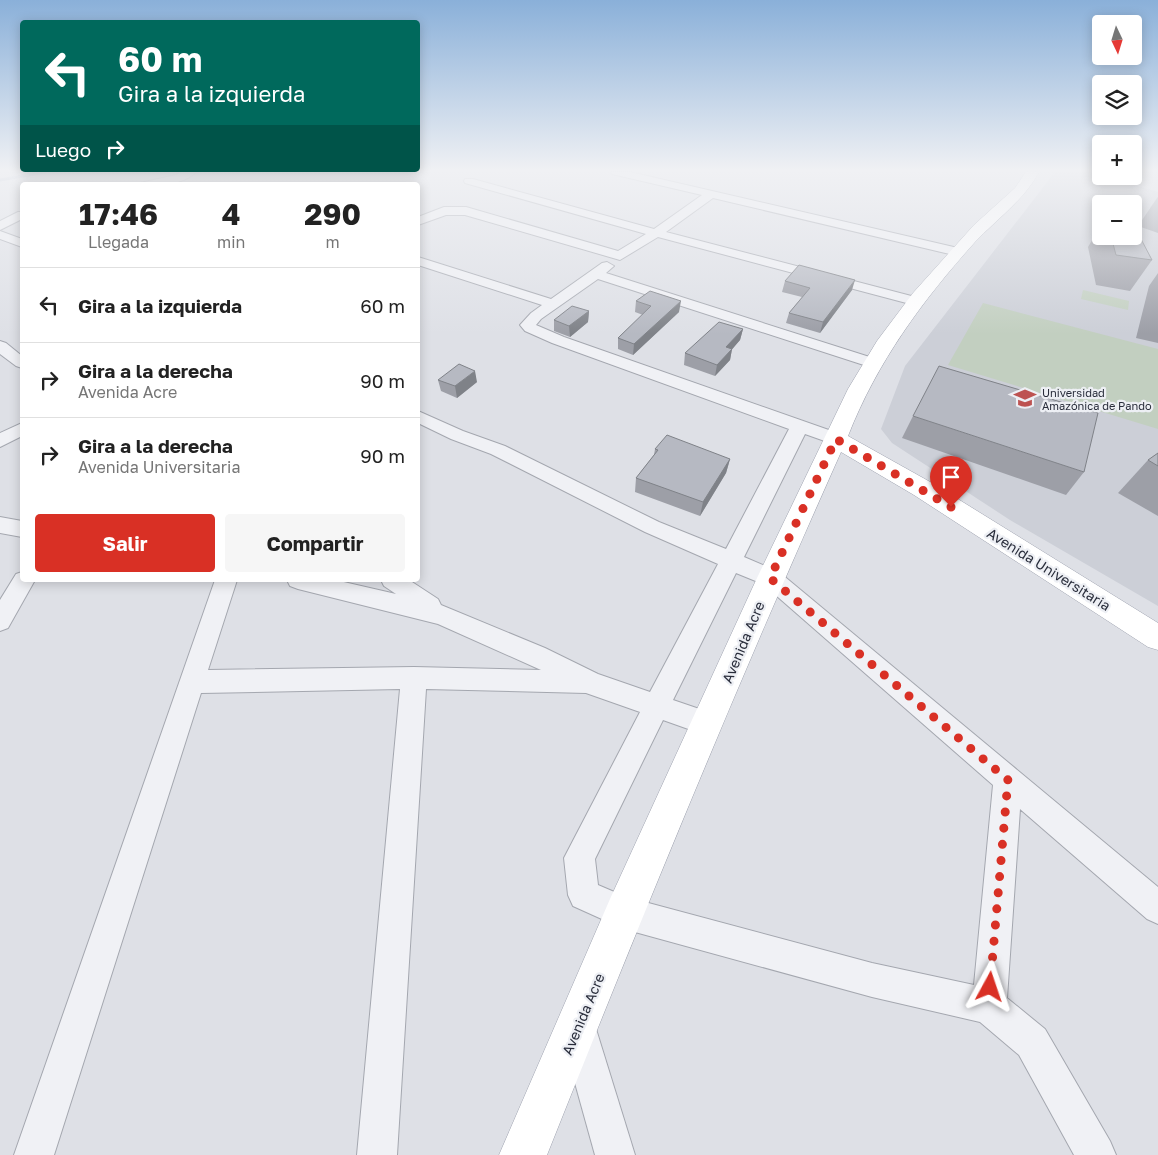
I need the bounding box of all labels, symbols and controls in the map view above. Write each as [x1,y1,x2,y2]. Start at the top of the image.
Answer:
north arrow [1092,15,1142,65]
map controls [1092,15,1142,245]
text: 60 m [118,38,202,80]
icon: left [35,40,100,105]
button: layers [1092,75,1142,125]
text: Gira a la izquierda [118,80,306,107]
icon: right [101,135,129,163]
button: + [1092,135,1142,185]
text: Luego [35,138,91,161]
button: − [1092,195,1142,245]
text: 17:46 [79,196,158,232]
text: 4 [222,196,241,232]
text: 290 [304,196,361,232]
text: Llegada [88,232,149,252]
text: min [217,232,245,252]
text: m [326,232,340,252]
icon: left [35,291,63,319]
text: Gira a la izquierda [78,294,242,317]
text: 60 m [360,294,405,317]
text: Gira a la derecha [78,359,233,382]
icon: right [35,366,63,394]
text: 90 m [360,369,405,392]
text: Avenida Acre [78,382,177,402]
school or university icon: Universidad Amazónica de Pando [1012,385,1038,411]
place label: Universidad Amazónica de Pando [1042,386,1152,412]
text: Gira a la derecha [78,434,233,457]
icon: right [35,441,63,469]
text: 90 m [360,444,405,467]
pin [930,456,972,507]
text: Avenida Universitaria [78,457,240,477]
icon: arrive [937,463,965,491]
button: Salir [35,514,215,572]
button: Compartir [225,514,405,572]
street label: Avenida Universitaria [984,524,1114,614]
street label: Avenida Acre [718,599,768,685]
position arrow [963,960,1015,1012]
street label: Avenida Acre [558,971,608,1057]

